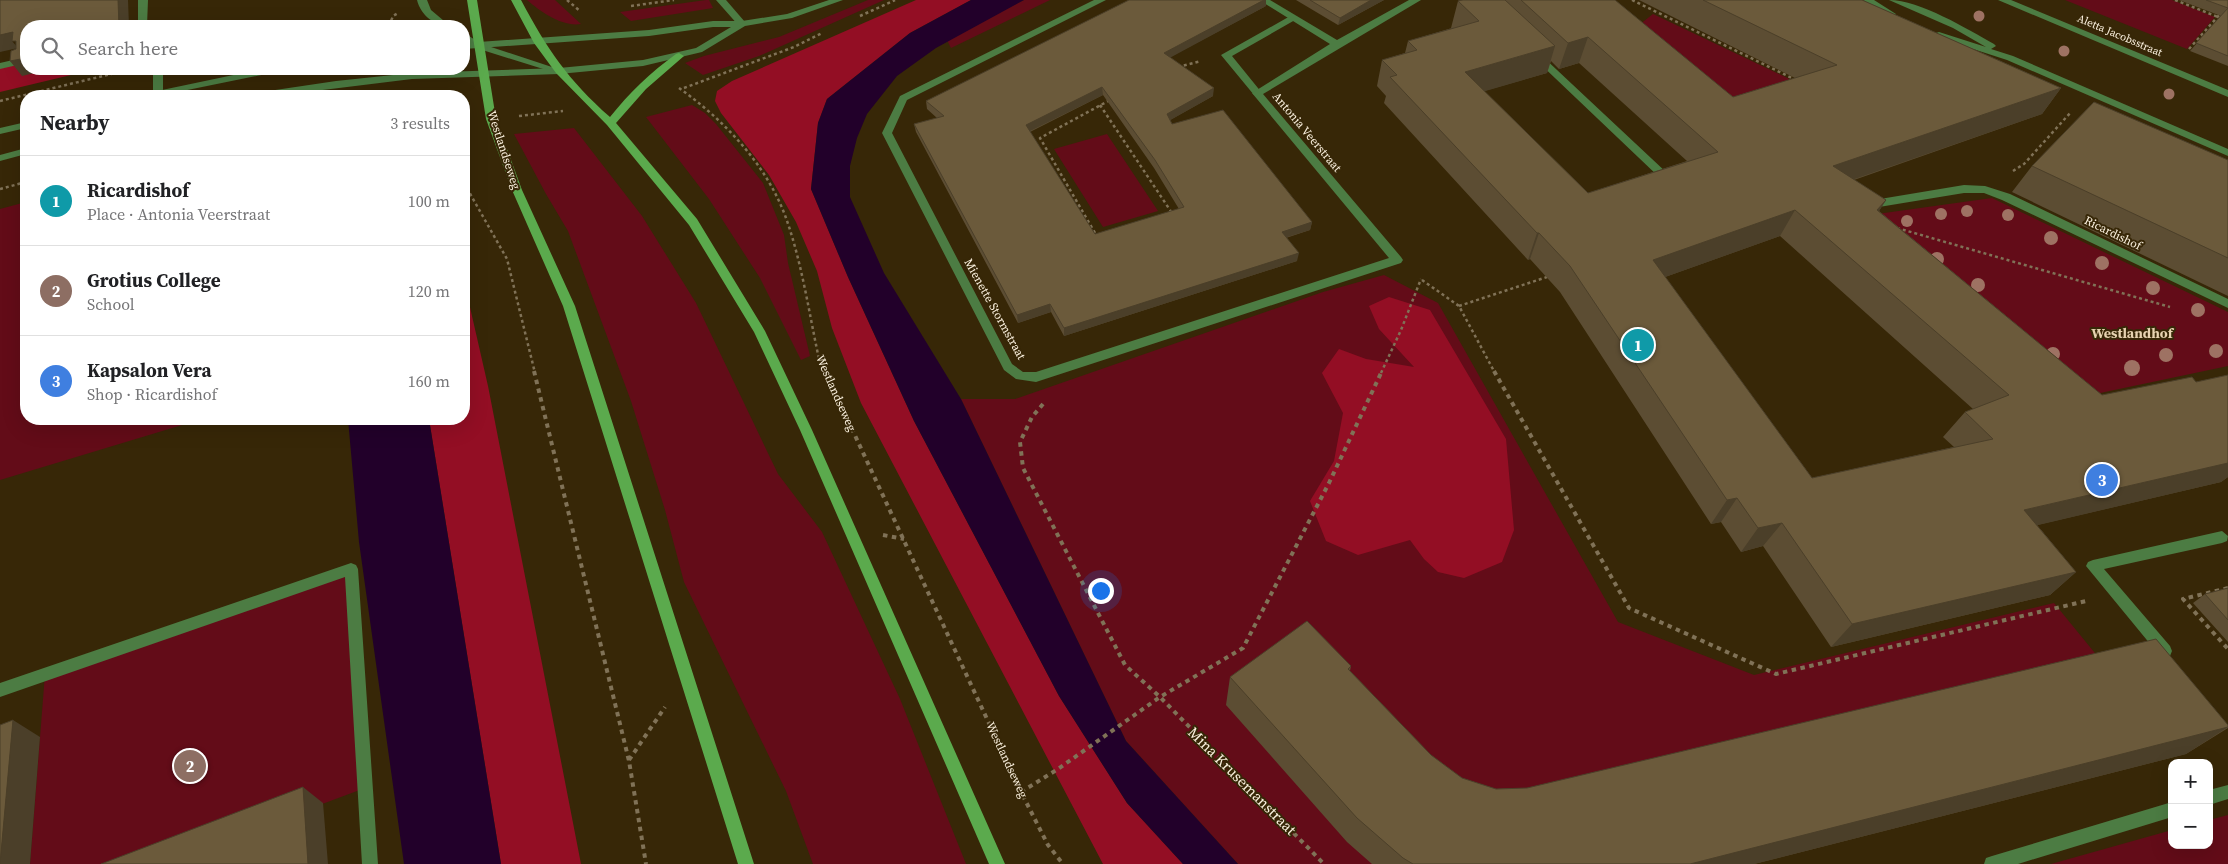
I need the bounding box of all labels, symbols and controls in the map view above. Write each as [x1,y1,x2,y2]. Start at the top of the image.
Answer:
street label: Aletta Jacobsstraat [2075,11,2165,60]
search box [20,20,470,75]
icon: search [38,34,66,62]
text: Search here [78,35,178,61]
street label: Antonia Veerstraat [1269,89,1345,175]
text: Nearby [40,108,110,137]
street label: Westlandseweg [484,109,524,191]
text: 3 results [390,112,450,134]
text: Ricardishof [87,177,189,203]
text: 1 [52,190,60,212]
text: 100 m [408,190,450,212]
text: Place · Antonia Veerstraat [87,203,270,225]
street label: Ricardishof [2082,212,2146,254]
street label: Mienette Stormstraat [961,256,1030,363]
text: Grotius College [87,267,221,293]
text: 2 [52,280,60,302]
text: 120 m [408,280,450,302]
text: School [87,293,135,315]
district label: Westlandhof [2091,323,2175,343]
pin: 1 [1622,326,1654,364]
street label: Westlandseweg [812,352,860,434]
text: Kapsalon Vera [87,357,211,383]
text: 3 [52,370,60,392]
text: 160 m [408,370,450,392]
text: Shop · Ricardishof [87,383,217,405]
pin: 3 [2086,461,2118,499]
your location [1088,578,1114,604]
street label: Westlandseweg [982,719,1032,801]
street label: Mina Krusemanstraat [1184,722,1301,840]
pin: 2 [174,747,206,785]
map controls [2168,759,2213,849]
button: + [2168,759,2213,804]
button: − [2168,804,2213,849]

